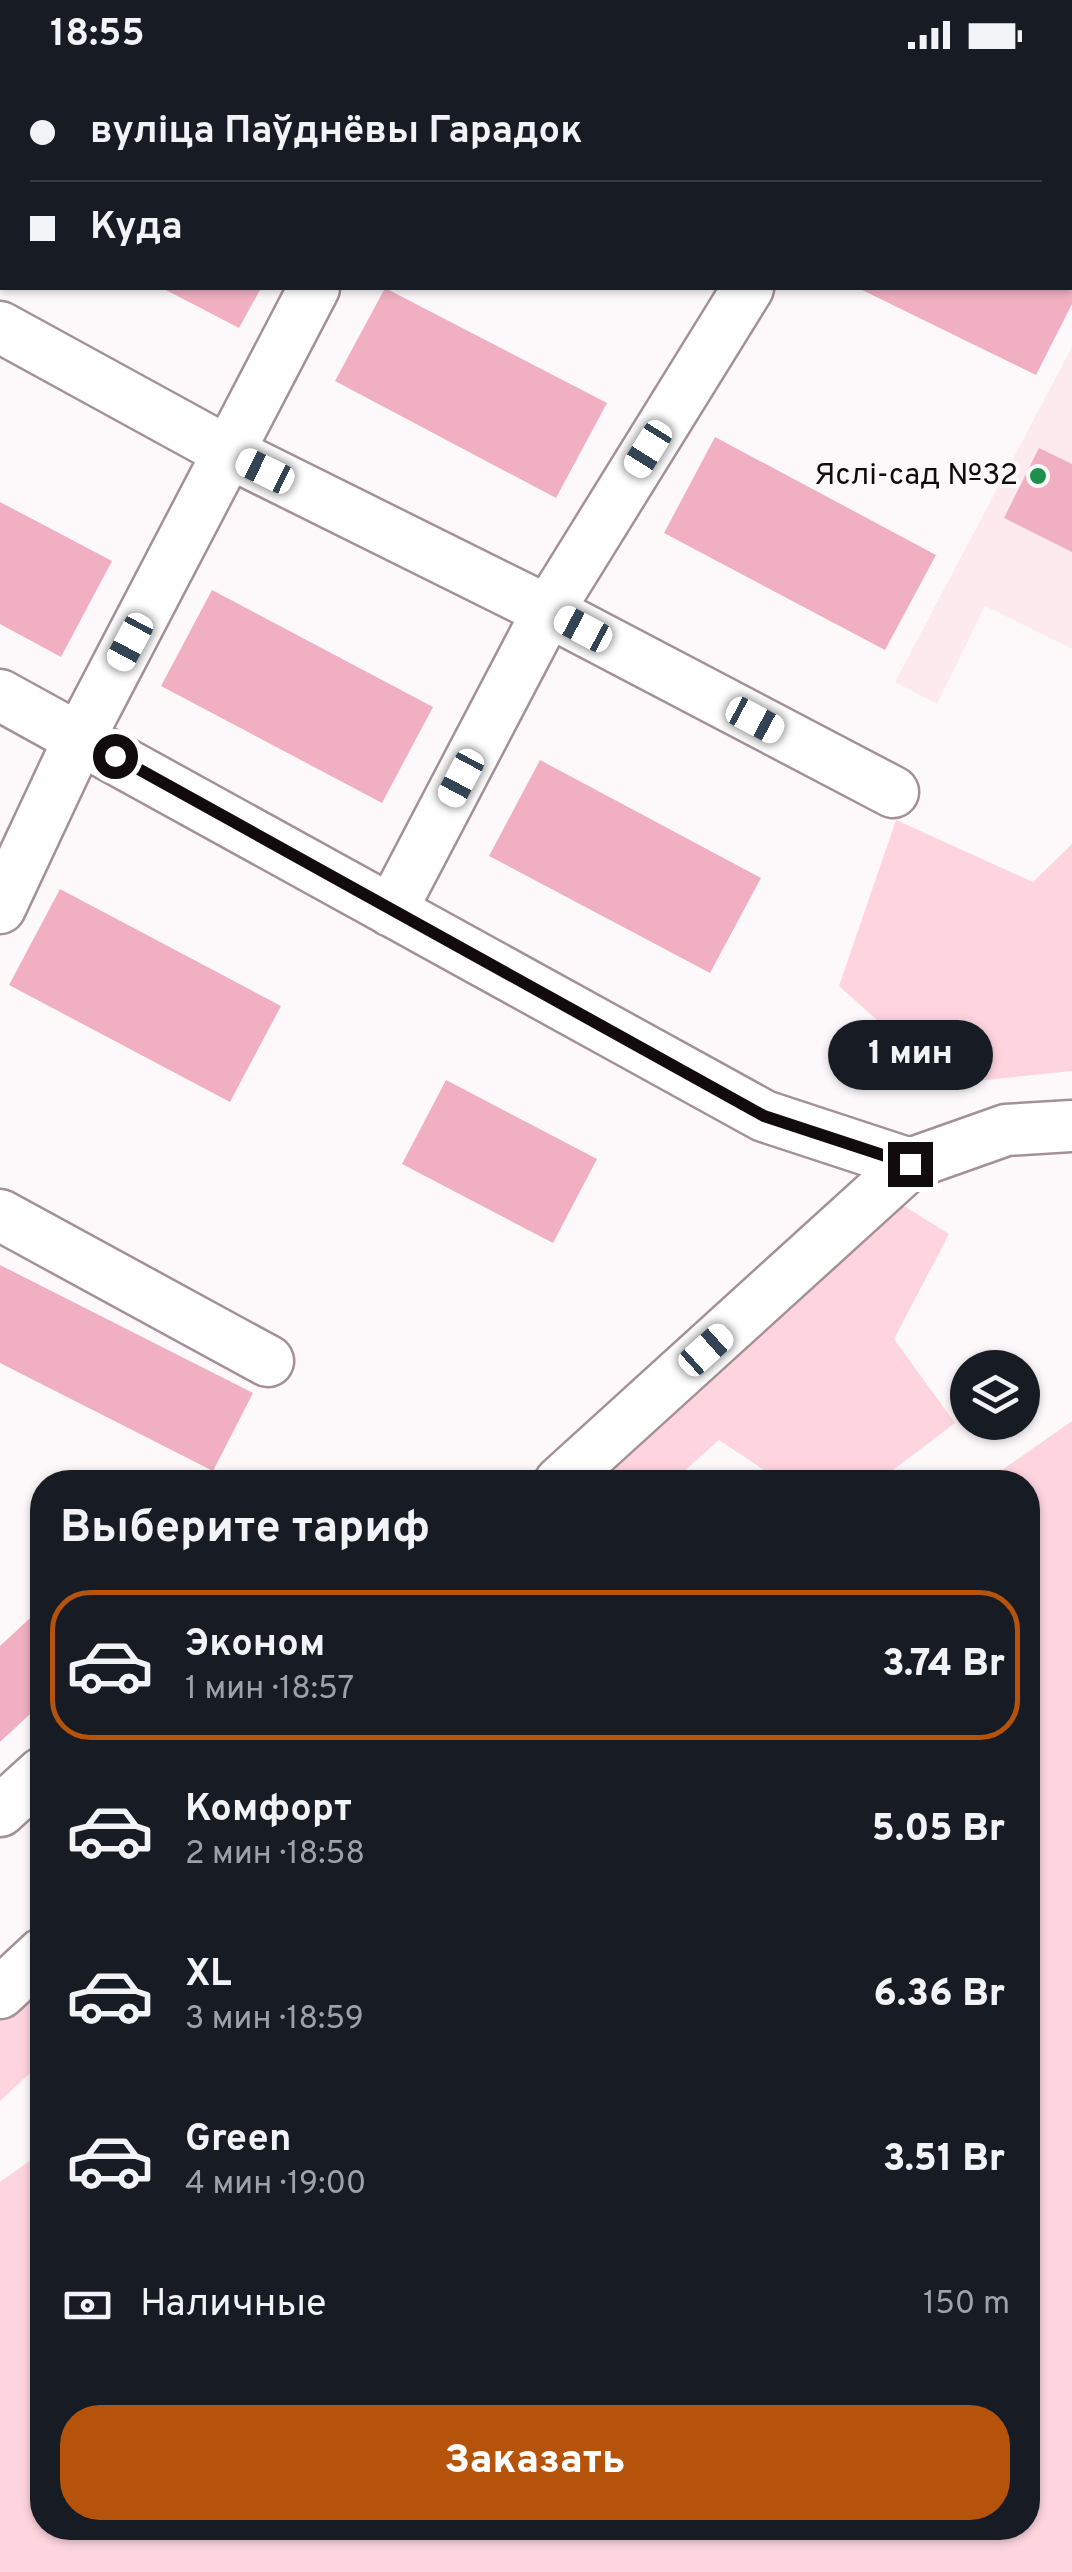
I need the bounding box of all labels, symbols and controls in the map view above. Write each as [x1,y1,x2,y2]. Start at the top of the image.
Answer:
text: 18:55 [50,11,145,60]
text: вуліца Паўднёвы Гарадок [90,108,583,157]
text: Куда [90,204,183,253]
car [619,416,677,482]
car [231,444,299,498]
place label: Яслі-сад №32 [814,458,1018,495]
marker: Яслі-сад №32 [1027,465,1049,487]
car [549,602,617,656]
car [103,608,157,676]
car [721,693,789,747]
route start [93,734,138,779]
car [434,744,488,812]
callout: 1 мин [828,1019,992,1089]
text: 1 мин [868,1035,953,1075]
route end [888,1142,933,1187]
car [674,1319,738,1381]
map controls [950,1350,1040,1440]
button: layers [950,1350,1040,1440]
text: Выберите тариф [60,1501,430,1558]
icon: car [65,1620,155,1710]
text: Эконом [185,1621,325,1670]
text: 3.74 Br [882,1641,1005,1690]
text: 1 мин · 18:57 [185,1670,354,1710]
icon: car [65,1785,155,1875]
text: Комфорт [185,1786,352,1835]
text: 5.05 Br [872,1806,1005,1855]
text: 2 мин · 18:58 [185,1835,365,1875]
icon: car [65,1950,155,2040]
text: XL [185,1951,232,2000]
text: 6.36 Br [873,1971,1005,2020]
text: 3 мин · 18:59 [185,2000,364,2040]
icon: car [65,2115,155,2205]
text: Green [185,2116,291,2165]
text: 3.51 Br [883,2136,1005,2185]
text: 4 мин · 19:00 [185,2165,366,2205]
icon: cash [60,2278,115,2333]
text: Наличные [140,2281,327,2330]
text: 150 m [923,2285,1010,2325]
button: Заказать [60,2405,1010,2520]

